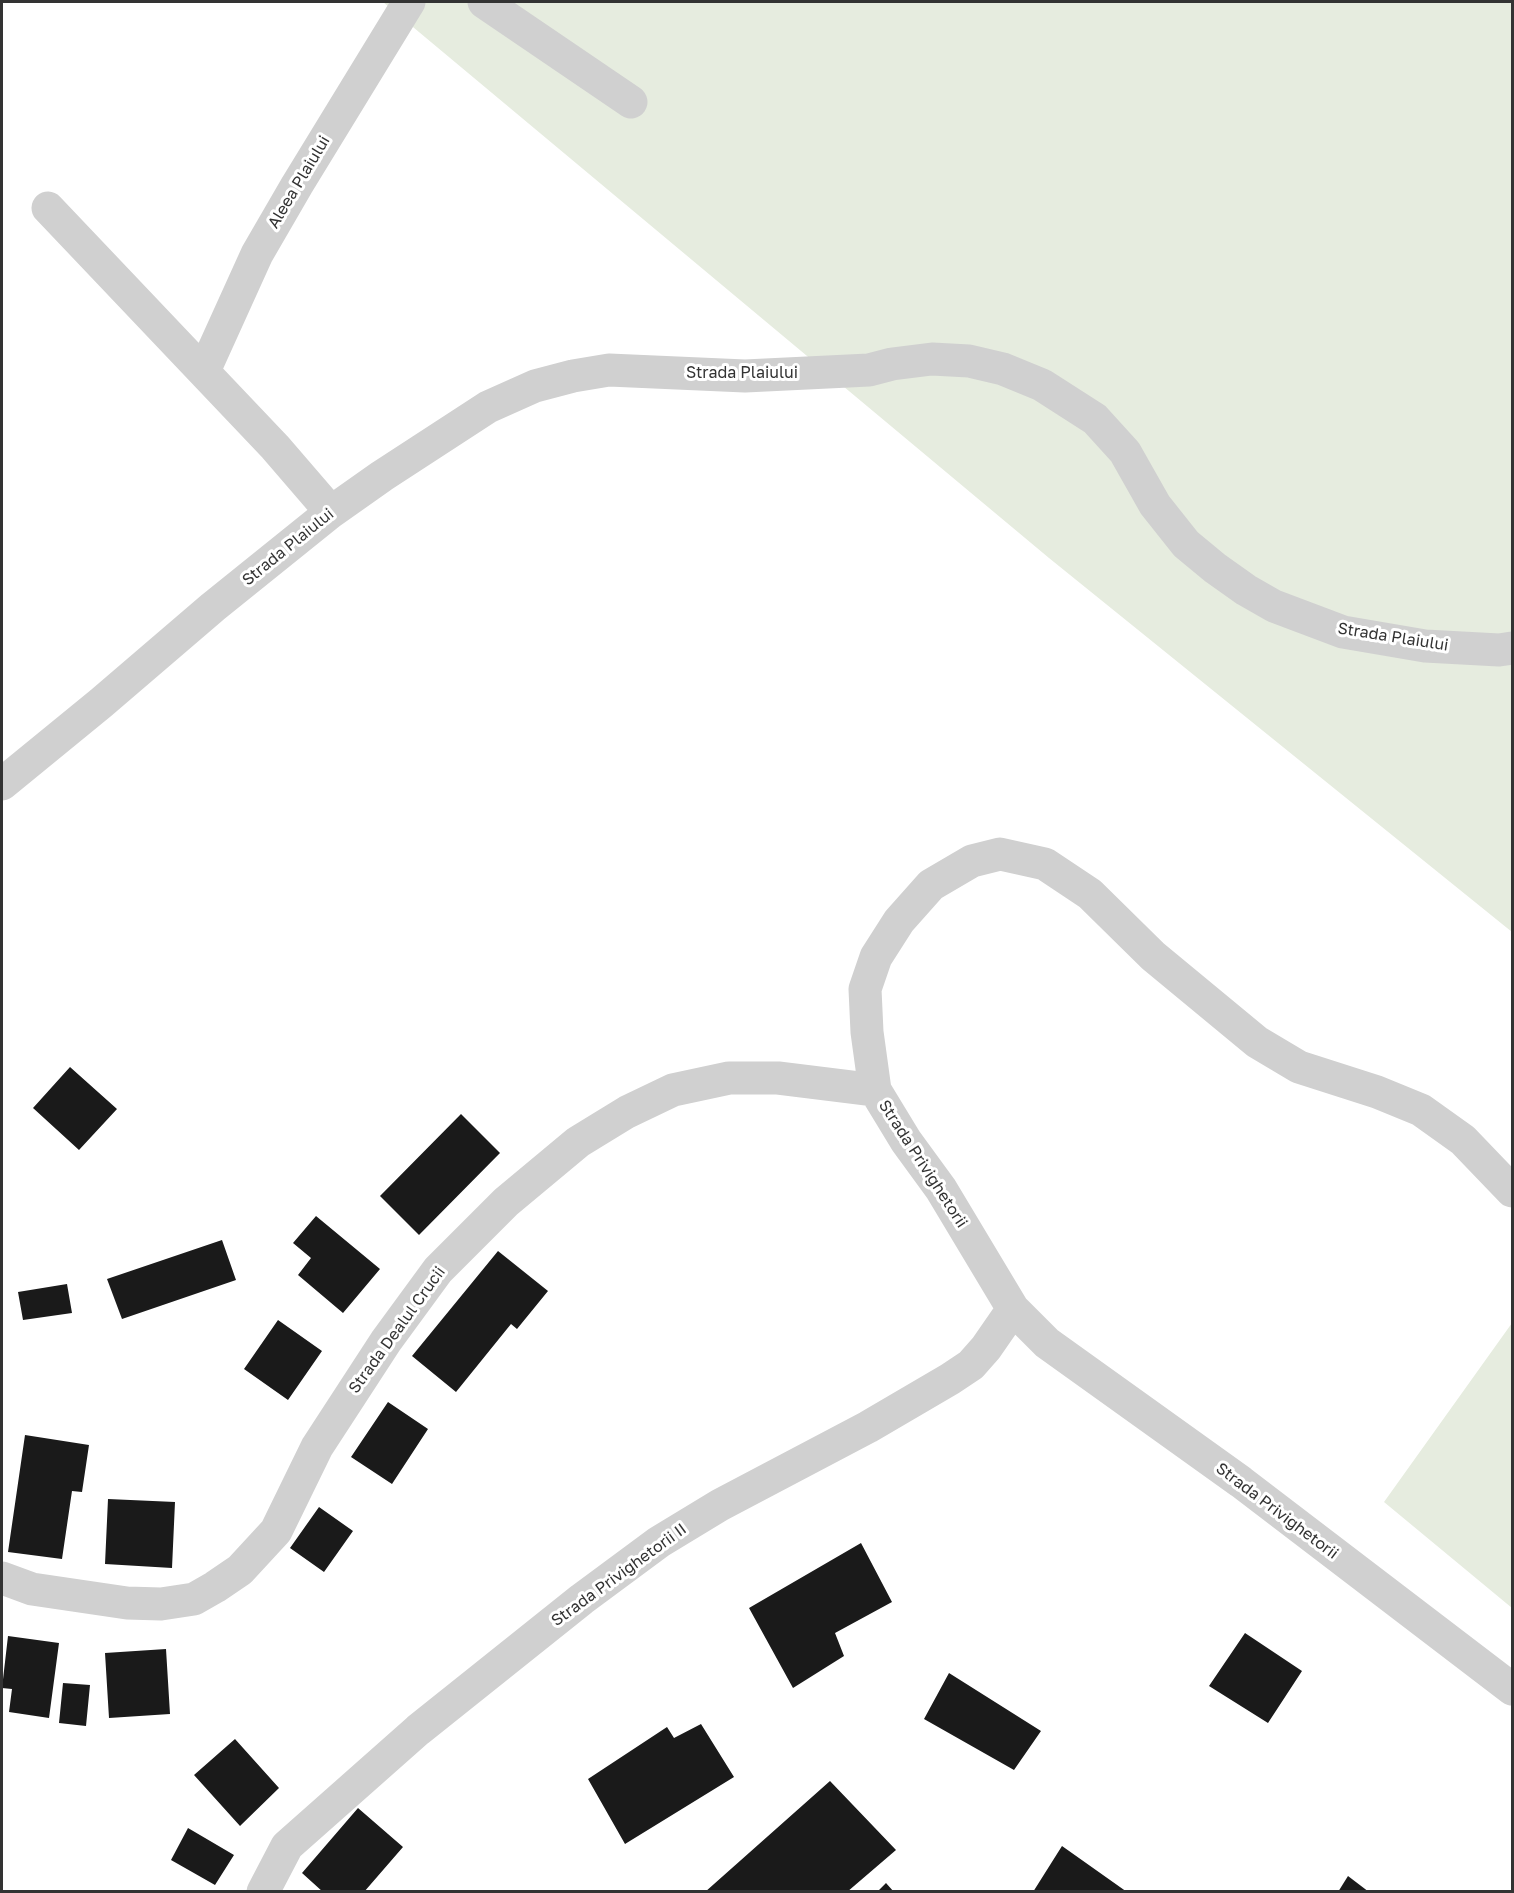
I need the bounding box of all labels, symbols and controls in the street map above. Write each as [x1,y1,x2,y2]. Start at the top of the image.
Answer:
street label: Aleea Plaiului [264,132,334,232]
street label: Strada Plaiului [686,363,798,383]
street label: Strada Plaiului [238,504,338,590]
street label: Strada Plaiului [1336,619,1450,655]
street label: Strada Privighetorii [875,1097,971,1231]
street label: Strada Dealul Crucii [345,1263,449,1397]
street label: Strada Privighetorii [1212,1459,1342,1563]
street label: Strada Privighetorii II [548,1520,690,1630]

